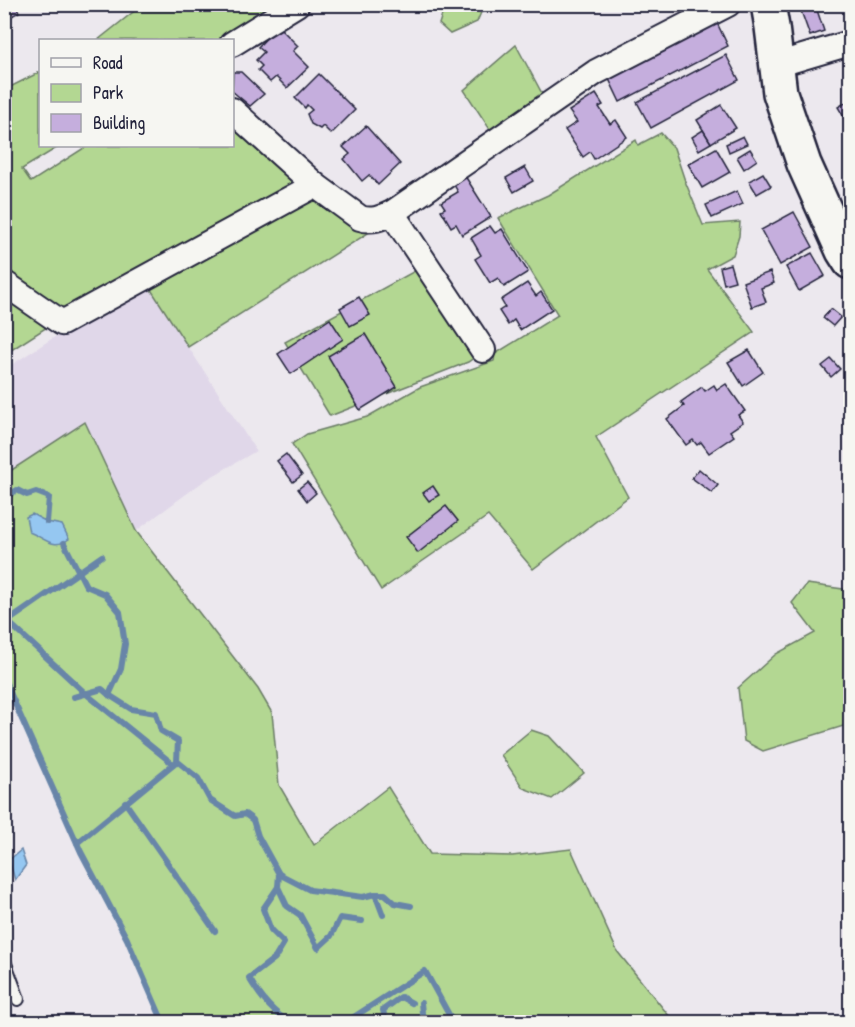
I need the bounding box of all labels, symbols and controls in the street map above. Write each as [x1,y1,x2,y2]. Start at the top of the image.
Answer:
legend [39,39,234,147]
text: Road [93,50,123,75]
text: Park [93,80,124,105]
text: Building [93,110,145,135]

